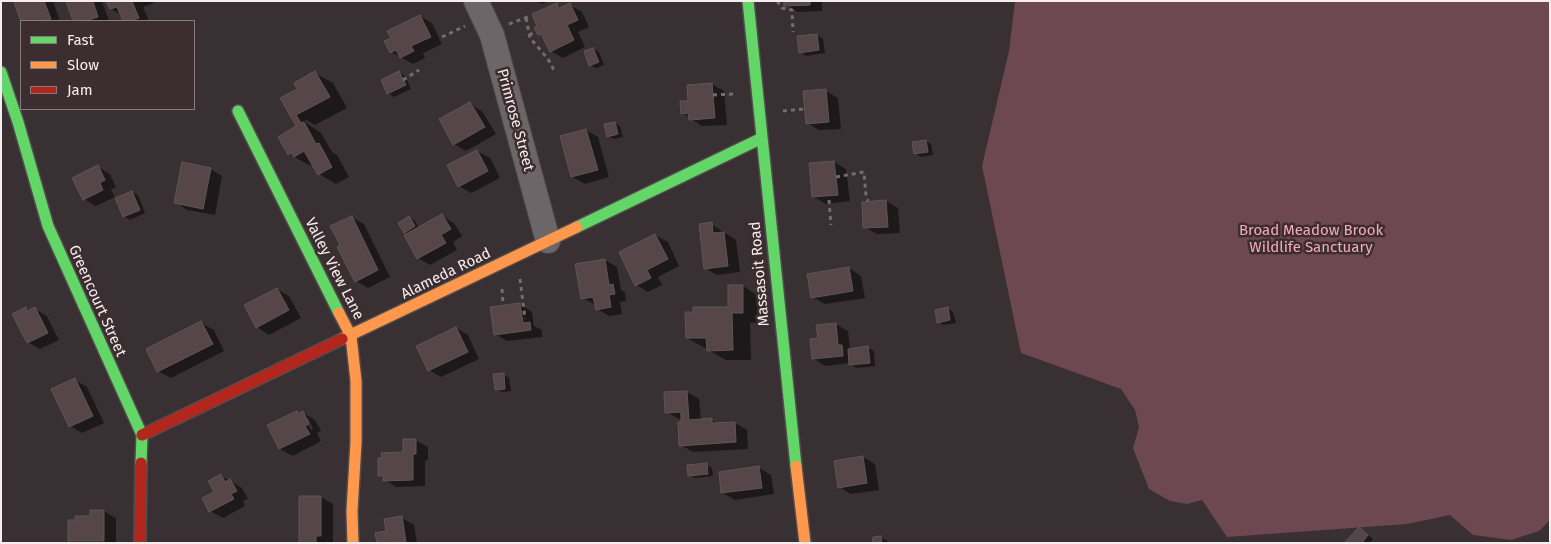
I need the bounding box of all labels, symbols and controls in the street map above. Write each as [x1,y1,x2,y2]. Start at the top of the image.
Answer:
legend [20,20,195,110]
text: Fast [67,31,94,49]
text: Slow [67,56,99,74]
street label: Primrose Street [493,67,537,173]
text: Jam [67,81,93,99]
street label: Valley View Lane [301,215,367,323]
street label: Massasoit Road [746,221,774,327]
park label: Broad Meadow Brook Wildlife Sanctuary [1239,222,1383,257]
street label: Greencourt Street [64,242,130,360]
street label: Alameda Road [398,244,494,304]

